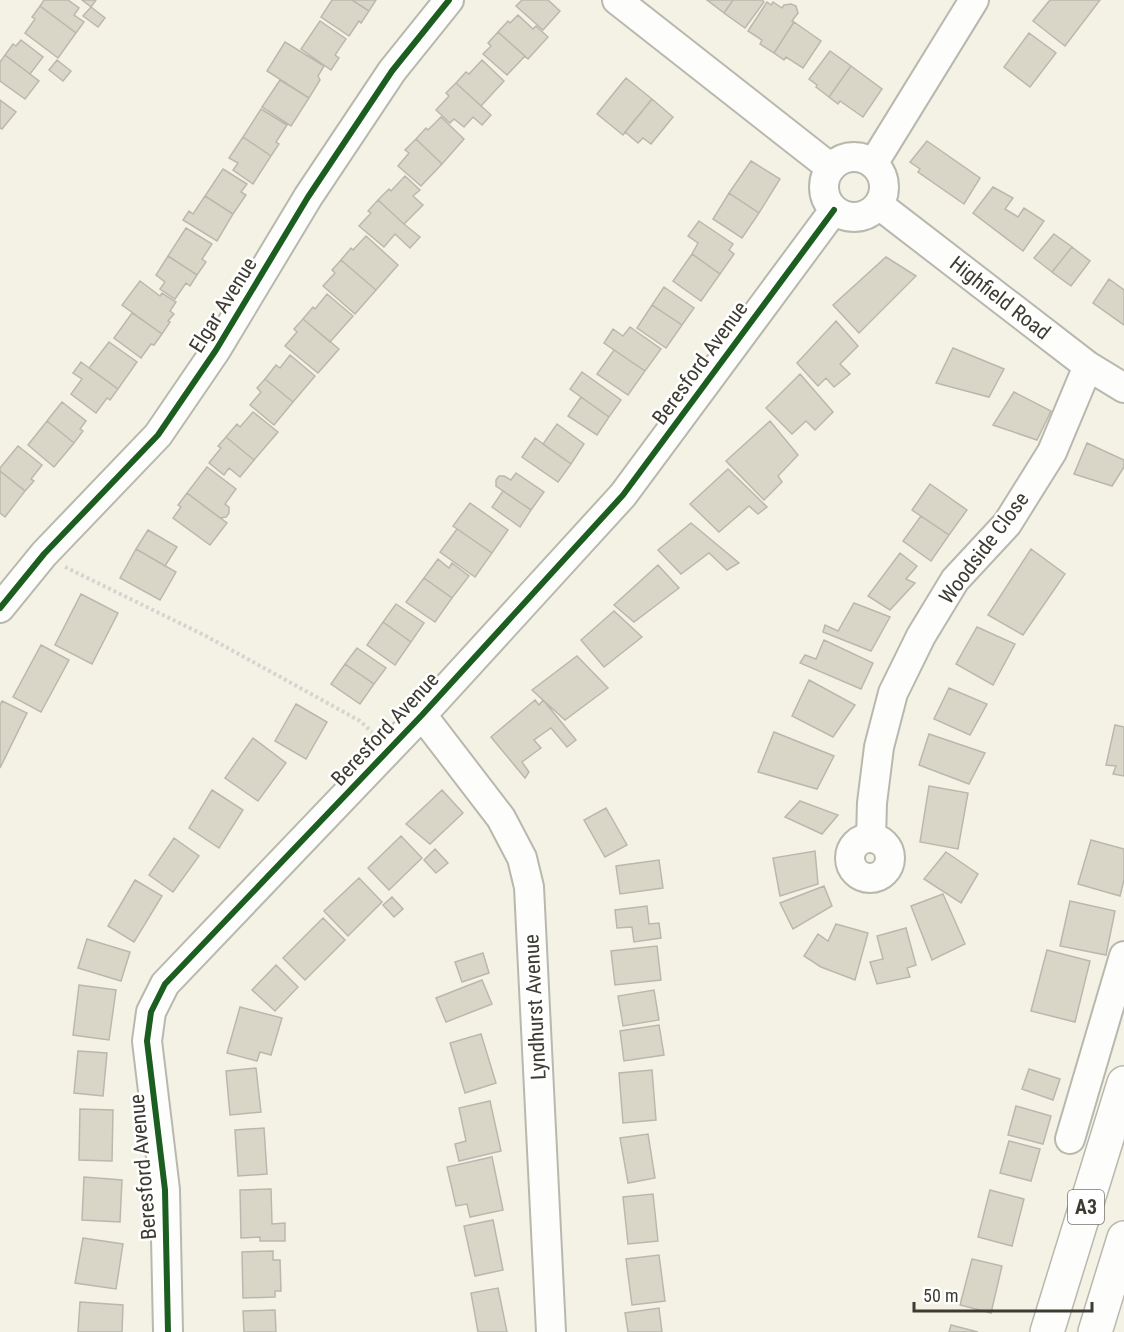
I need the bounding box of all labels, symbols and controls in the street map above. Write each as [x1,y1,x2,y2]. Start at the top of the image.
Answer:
street label: Highfield Road [945,251,1055,345]
street label: Elgar Avenue [184,253,262,357]
street label: Beresford Avenue [647,297,753,429]
street label: Woodside Close [934,487,1034,608]
street label: Beresford Avenue [326,667,444,791]
street label: Lyndhurst Avenue [519,933,551,1080]
street label: Beresford Avenue [125,1093,161,1241]
road number: A3 [1068,1190,1104,1224]
scale bar [914,1275,1092,1313]
text: 50 m [923,1285,958,1306]

